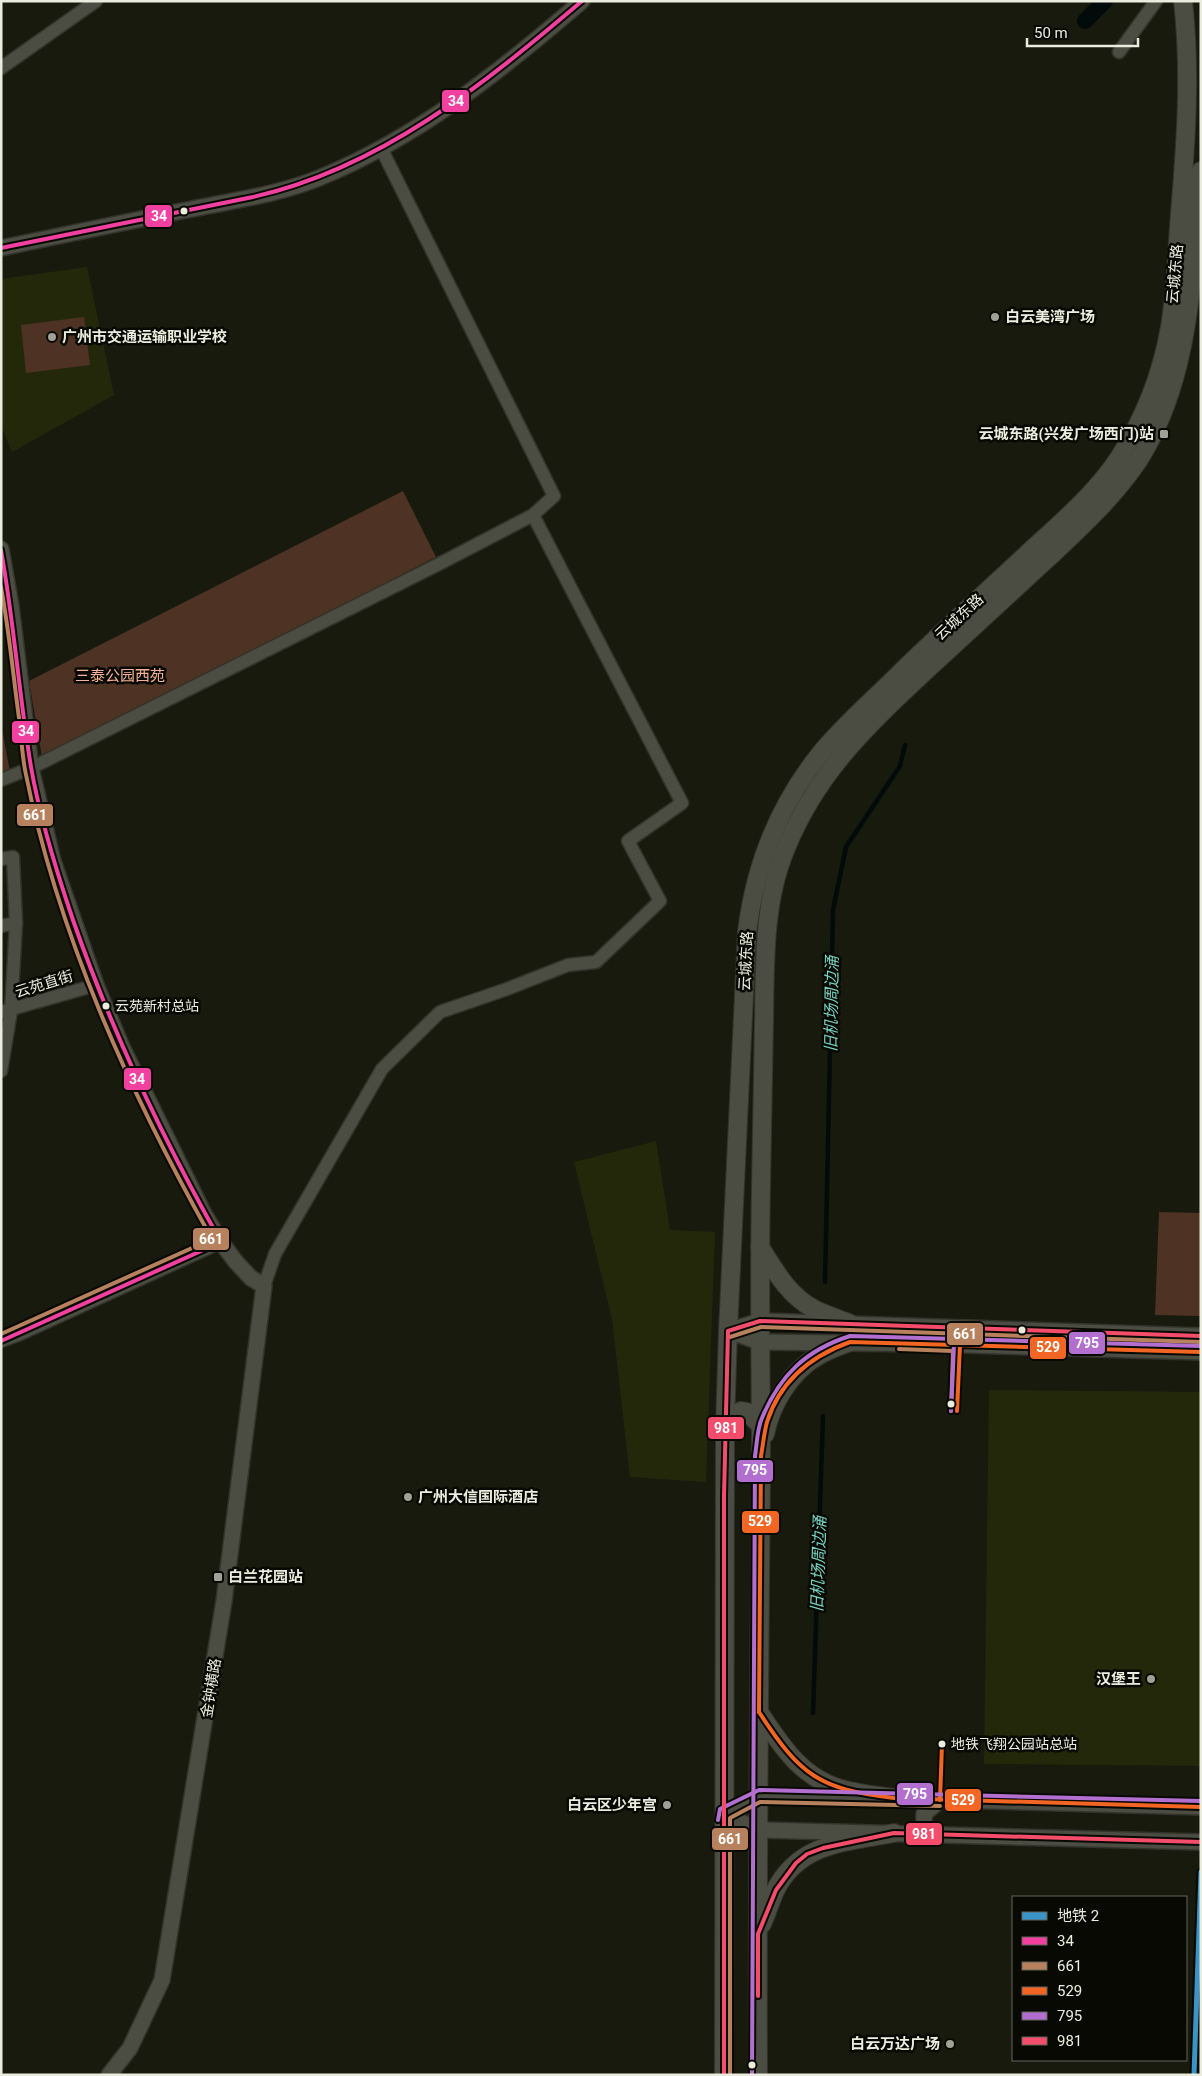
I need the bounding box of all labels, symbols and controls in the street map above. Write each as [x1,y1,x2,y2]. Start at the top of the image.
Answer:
scale bar [1027,15,1138,47]
text: 50 m [1034,24,1068,42]
line badge: 34 [441,89,470,113]
text: 34 [448,93,464,109]
line badge: 34 [144,204,173,228]
unlabelled marker [179,206,189,216]
text: 34 [151,208,167,224]
street label: 云城东路 [1163,243,1187,305]
place label: 白云美湾广场 [1005,308,1095,326]
marker: 白云美湾广场 [989,311,1001,323]
place label: 广州市交通运输职业学校 [62,328,227,346]
marker: 广州市交通运输职业学校 [46,331,58,343]
place label: 云城东路(兴发广场西门)站 [978,425,1154,443]
marker: 云城东路(兴发广场西门)站 [1158,428,1170,440]
street label: 云城东路 [931,590,987,644]
park label: 三泰公园西苑 [75,667,165,685]
line badge: 34 [11,720,40,744]
text: 34 [18,723,34,739]
line badge: 661 [16,803,54,827]
text: 661 [23,807,47,823]
street label: 云城东路 [735,931,757,991]
water label: 旧机场周边涌 [821,954,842,1052]
street label: 云苑直街 [13,967,75,1001]
place label: 云苑新村总站 [115,998,199,1014]
marker: 云苑新村总站 [101,1001,111,1011]
line badge: 34 [123,1067,152,1091]
text: 34 [129,1071,145,1087]
line badge: 661 [192,1227,230,1251]
text: 661 [199,1231,223,1247]
line badge: 661 [946,1322,984,1346]
unlabelled marker [1017,1325,1027,1335]
text: 661 [953,1326,977,1342]
line badge: 795 [1068,1331,1106,1355]
text: 795 [1075,1335,1099,1351]
line badge: 529 [1029,1336,1067,1360]
text: 529 [1036,1339,1060,1355]
unlabelled marker [946,1399,956,1409]
line badge: 981 [707,1416,745,1440]
text: 981 [714,1420,738,1436]
line badge: 795 [736,1459,774,1483]
text: 795 [743,1462,767,1478]
place label: 广州大信国际酒店 [418,1488,538,1506]
marker: 广州大信国际酒店 [402,1491,414,1503]
line badge: 529 [741,1510,780,1534]
text: 529 [748,1513,772,1529]
water label: 旧机场周边涌 [807,1514,830,1612]
place label: 白兰花园站 [228,1568,303,1586]
marker: 白兰花园站 [212,1571,224,1583]
street label: 金钟横路 [197,1657,225,1719]
place label: 汉堡王 [1096,1670,1141,1688]
marker: 汉堡王 [1145,1673,1157,1685]
place label: 地铁飞翔公园站总站 [951,1736,1077,1752]
marker: 地铁飞翔公园站总站 [937,1739,947,1749]
line badge: 795 [896,1782,934,1806]
text: 795 [903,1786,927,1802]
line badge: 529 [944,1788,982,1812]
text: 529 [951,1792,975,1808]
place label: 白云区少年宫 [567,1796,657,1814]
marker: 白云区少年宫 [661,1799,673,1811]
line badge: 981 [905,1822,943,1846]
text: 981 [912,1826,936,1842]
line badge: 661 [711,1827,749,1851]
text: 661 [718,1831,742,1847]
legend [1012,1896,1187,2061]
text: 地铁 2 [1057,1907,1099,1925]
text: 34 [1057,1932,1074,1950]
text: 661 [1057,1957,1082,1975]
text: 529 [1057,1982,1082,2000]
text: 795 [1057,2007,1082,2025]
text: 981 [1057,2032,1082,2050]
place label: 白云万达广场 [850,2035,940,2053]
marker: 白云万达广场 [944,2038,956,2050]
unlabelled marker [747,2060,757,2070]

